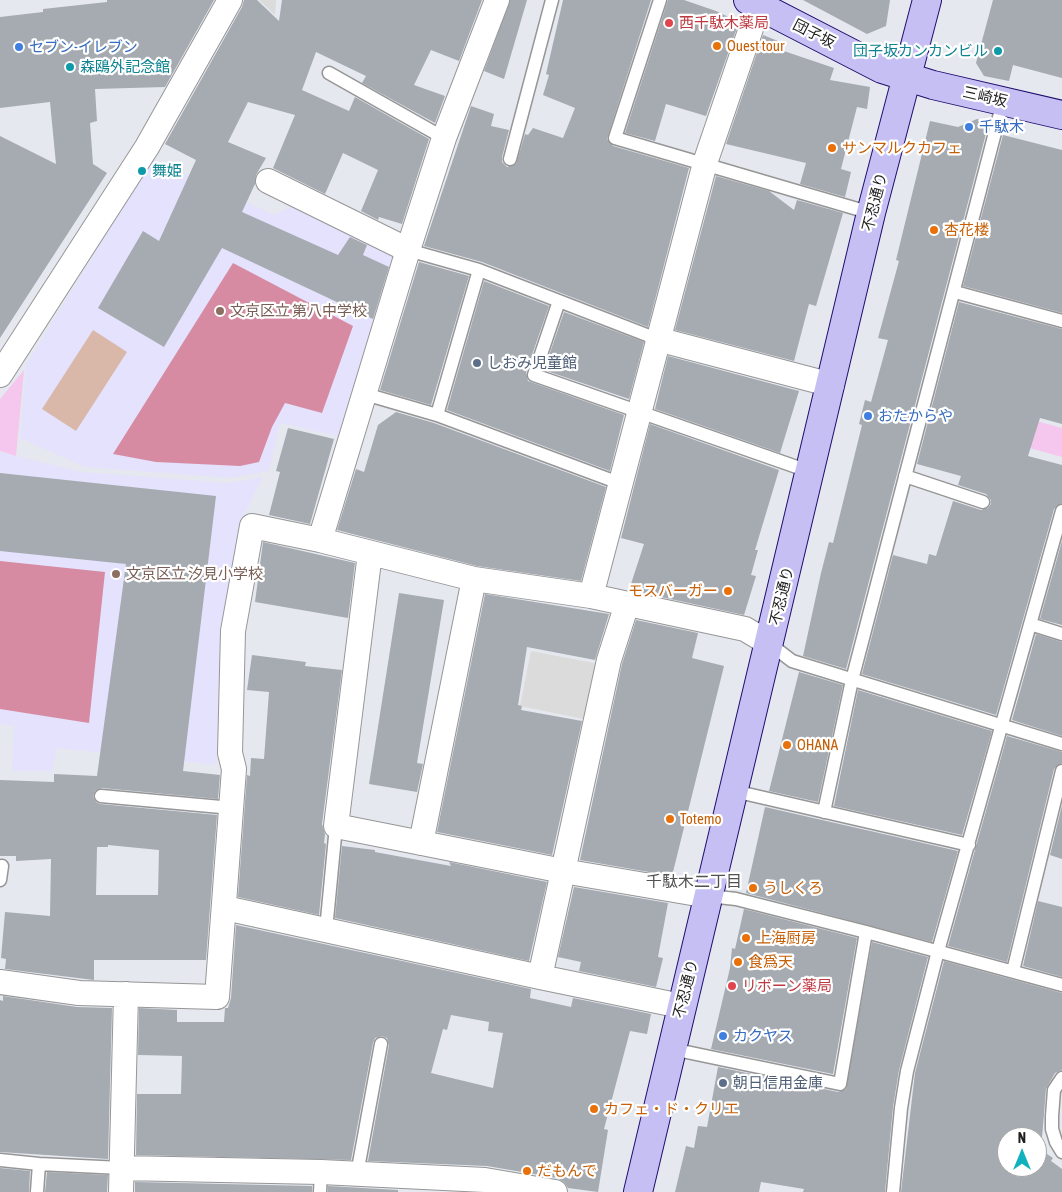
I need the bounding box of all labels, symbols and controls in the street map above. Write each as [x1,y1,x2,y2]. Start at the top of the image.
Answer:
place label: 西千駄木薬局 [679,14,769,32]
street label: 団子坂 [790,16,838,52]
marker: 西千駄木薬局 [663,17,675,29]
place label: Ouest tour [727,37,784,55]
place label: セブン-イレブン [29,38,138,56]
marker: Ouest tour [711,40,723,52]
marker: セブン-イレブン [13,41,25,53]
place label: 団子坂カンカンビル [853,42,988,60]
marker: 団子坂カンカンビル [992,45,1004,57]
place label: 森鴎外記念館 [80,58,170,76]
marker: 森鴎外記念館 [64,61,76,73]
street label: 三崎坂 [961,83,1009,111]
place label: 千駄木 [979,118,1024,136]
marker: 千駄木 [963,121,975,133]
place label: サンマルクカフェ [842,139,962,157]
marker: サンマルクカフェ [826,142,838,154]
place label: 舞姫 [152,162,182,180]
marker: 舞姫 [136,165,148,177]
street label: 不忍通り [859,171,891,233]
place label: 杏花楼 [944,221,989,239]
marker: 杏花楼 [928,224,940,236]
place label: 文京区立 第八中学校 [230,302,367,320]
marker: 文京区立 第八中学校 [214,305,226,317]
place label: しおみ児童館 [487,354,577,372]
marker: しおみ児童館 [471,357,483,369]
place label: おたからや [878,407,953,425]
marker: おたからや [862,410,874,422]
place label: 文京区立 汐見小学校 [126,565,263,583]
street label: 不忍通り [766,565,798,627]
marker: 文京区立 汐見小学校 [110,568,122,580]
place label: モスバーガー [628,582,718,600]
marker: モスバーガー [722,585,734,597]
place label: OHANA [797,736,838,754]
marker: OHANA [781,739,793,751]
place label: Totemo [680,810,722,828]
marker: Totemo [664,813,676,825]
district label: 千駄木二丁目 [646,872,742,892]
place label: うしくろ [763,879,823,897]
marker: うしくろ [747,882,759,894]
place label: 上海厨房 [756,929,816,947]
marker: 上海厨房 [740,932,752,944]
place label: 食爲天 [748,953,793,971]
marker: 食爲天 [732,956,744,968]
street label: 不忍通り [670,958,702,1020]
place label: リボーン薬局 [742,977,832,995]
marker: リボーン薬局 [726,980,738,992]
place label: カクヤス [733,1027,793,1045]
marker: カクヤス [717,1030,729,1042]
place label: 朝日信用金庫 [733,1074,823,1092]
marker: 朝日信用金庫 [717,1077,729,1089]
place label: カフェ・ド・クリエ [604,1100,739,1118]
marker: カフェ・ド・クリエ [588,1103,600,1115]
north arrow [997,1127,1047,1177]
text: N [1018,1130,1026,1146]
place label: だもんで [537,1162,597,1180]
marker: だもんで [521,1165,533,1177]

